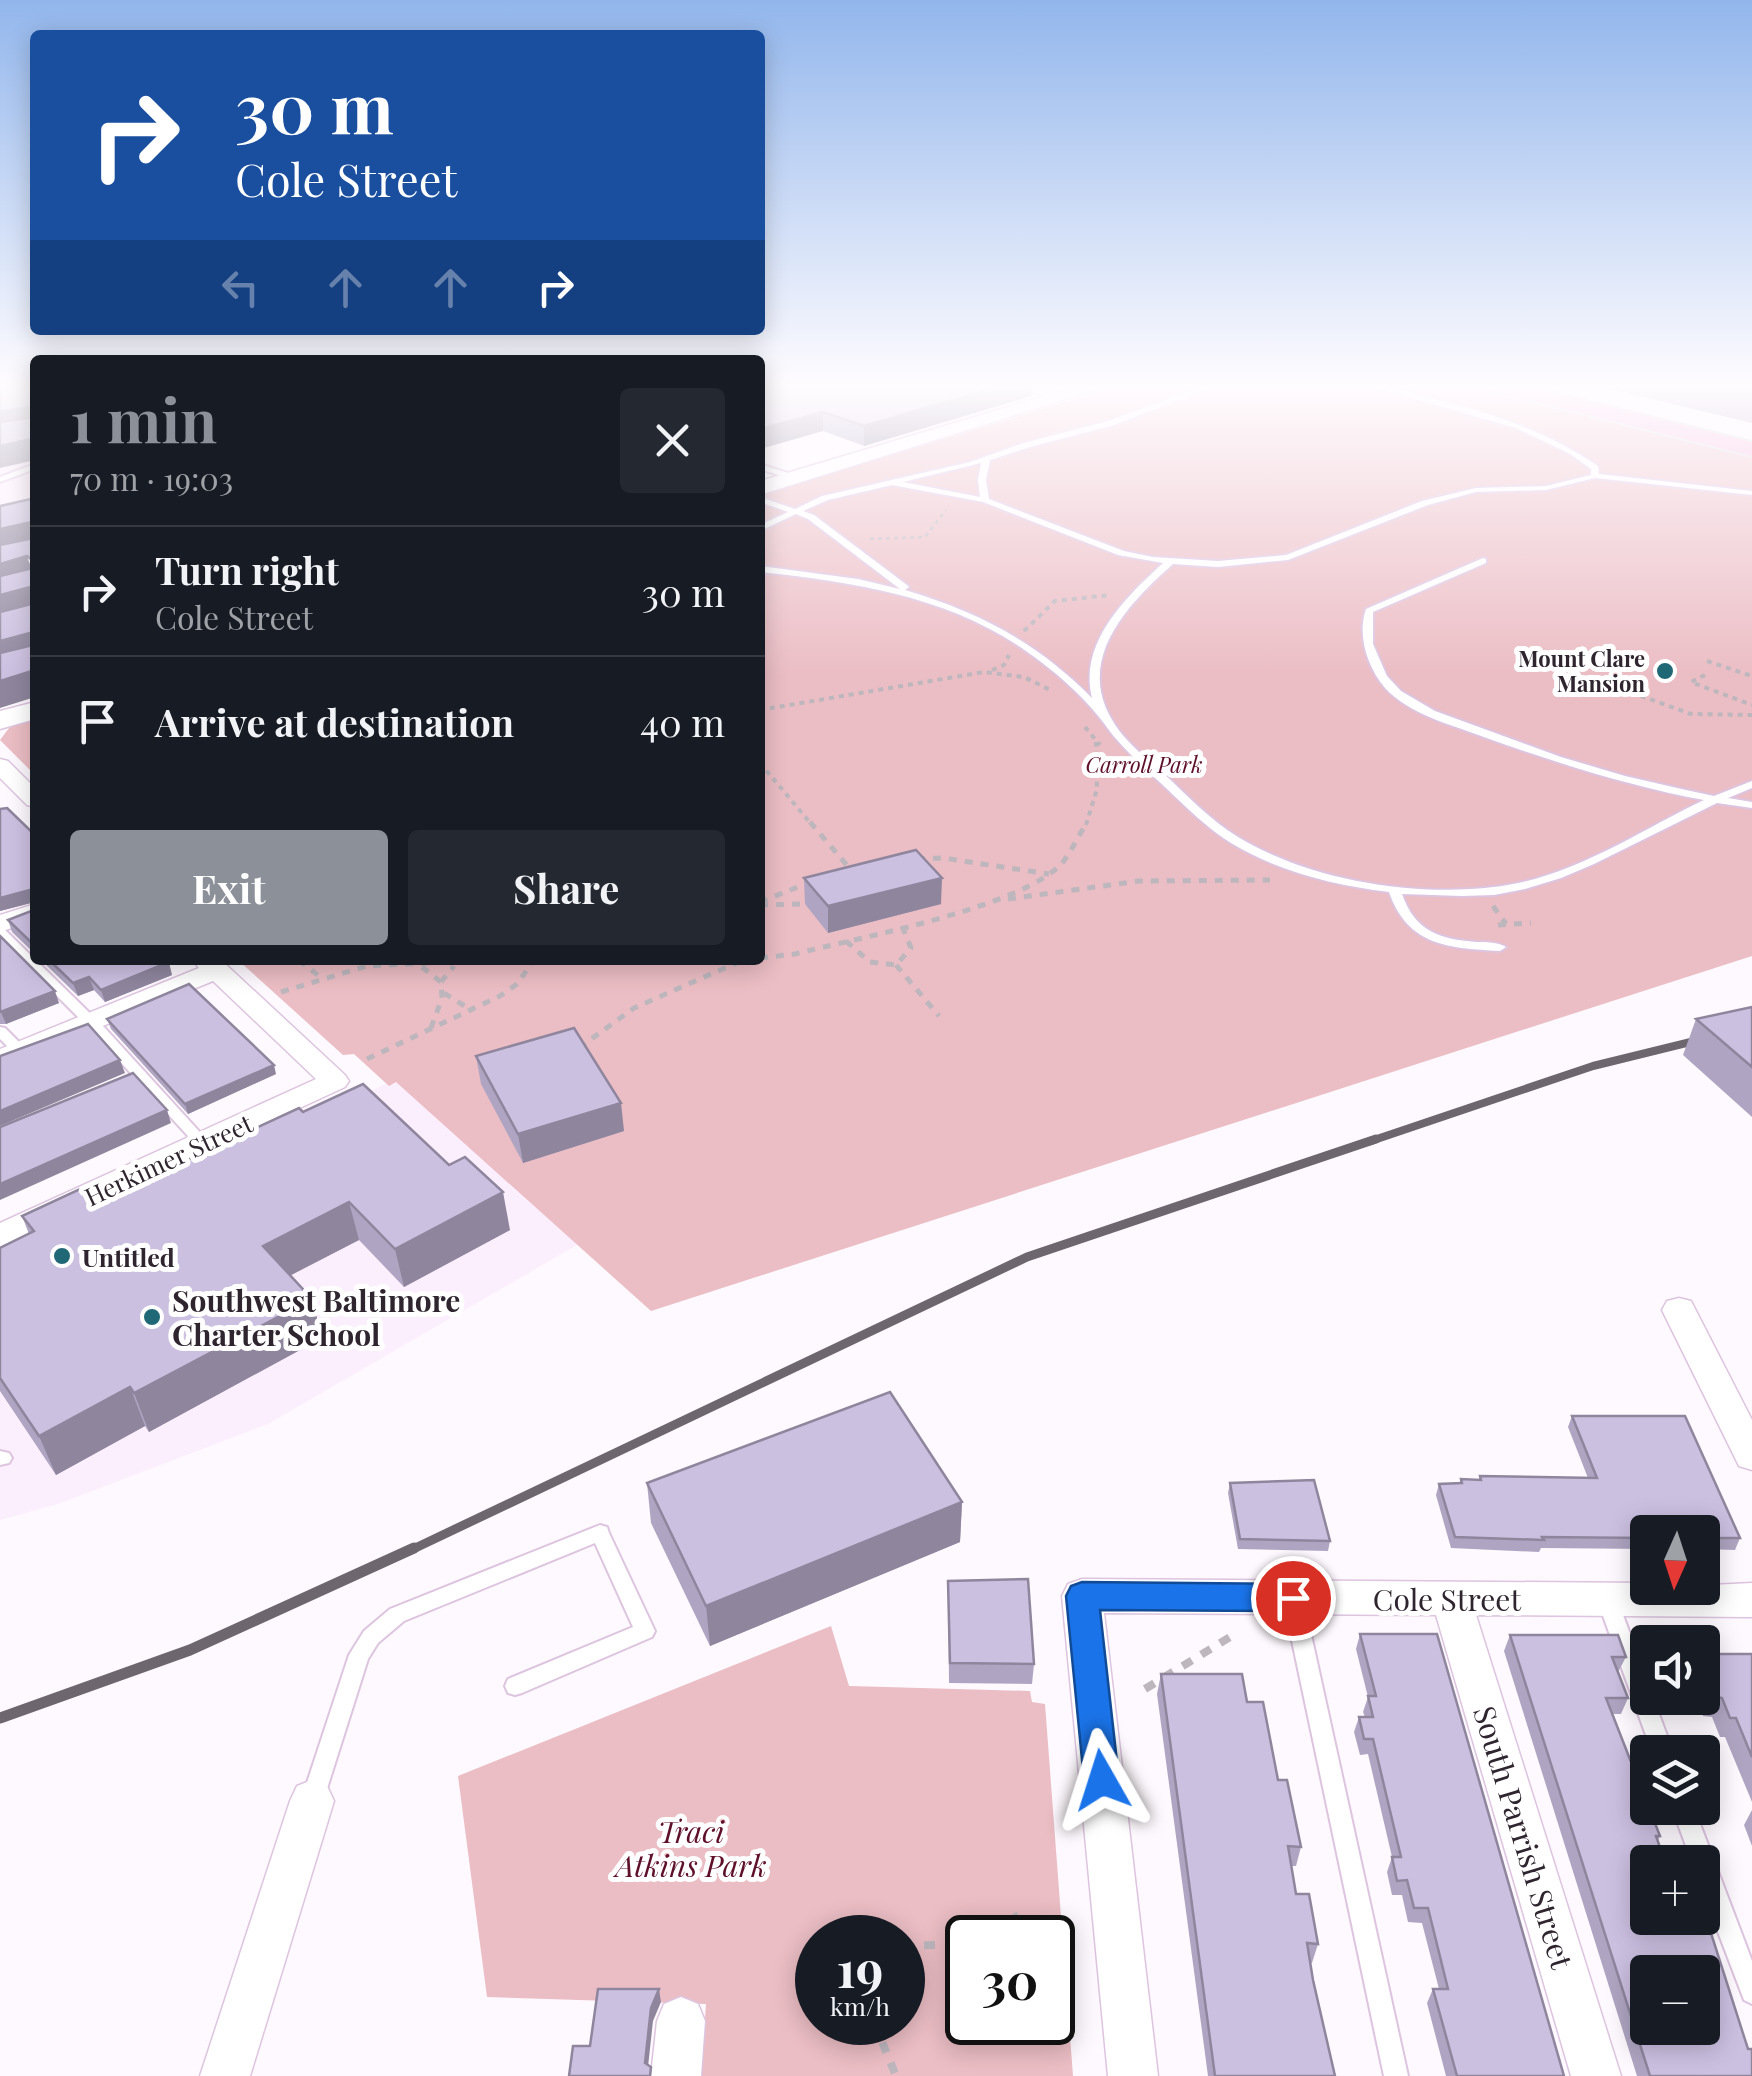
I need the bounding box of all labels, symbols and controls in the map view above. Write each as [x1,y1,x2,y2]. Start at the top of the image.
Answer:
text: 30 m [235,58,394,152]
icon: right [70,70,200,200]
text: Cole Street [235,148,457,208]
icon: left [213,260,268,315]
icon: ahead [318,260,373,315]
icon: ahead [423,260,478,315]
icon: right [528,260,583,315]
text: 1 min [70,378,217,458]
button: close [620,388,725,493]
text: 70 m · 19:03 [70,456,233,499]
text: Turn right [155,544,339,595]
icon: right [70,564,125,619]
text: 30 m [642,566,725,617]
text: Cole Street [155,595,313,638]
place label: Mount Clare Mansion [1518,643,1645,698]
marker: Mount Clare Mansion [1654,660,1676,682]
icon: arrive [70,694,125,749]
text: Arrive at destination [155,696,514,747]
text: 40 m [640,696,725,747]
park label: Carroll Park [1085,749,1203,779]
button: Exit [70,830,388,945]
button: Share [408,830,725,945]
street label: Herkimer Street [79,1105,258,1212]
place label: Untitled [82,1240,175,1273]
marker: Untitled [51,1245,73,1267]
place label: Southwest Baltimore Charter School [172,1280,460,1354]
marker: Southwest Baltimore Charter School [141,1306,163,1328]
north arrow [1630,1515,1720,1605]
map controls [1630,1515,1720,2045]
pin [1251,1556,1336,1641]
icon: arrive [1266,1571,1321,1626]
street label: Cole Street [1373,1579,1522,1619]
button: sound [1630,1625,1720,1715]
street label: South Parrish Street [1465,1701,1583,1974]
position arrow [1050,1728,1154,1832]
button: layers [1630,1735,1720,1825]
park label: Traci Atkins Park [612,1811,767,1885]
button: + [1630,1845,1720,1935]
speed limit sign: 30 [945,1915,1075,2045]
text: 19 [837,1934,883,2001]
button: − [1630,1955,1720,2045]
text: km/h [830,1989,890,2022]

